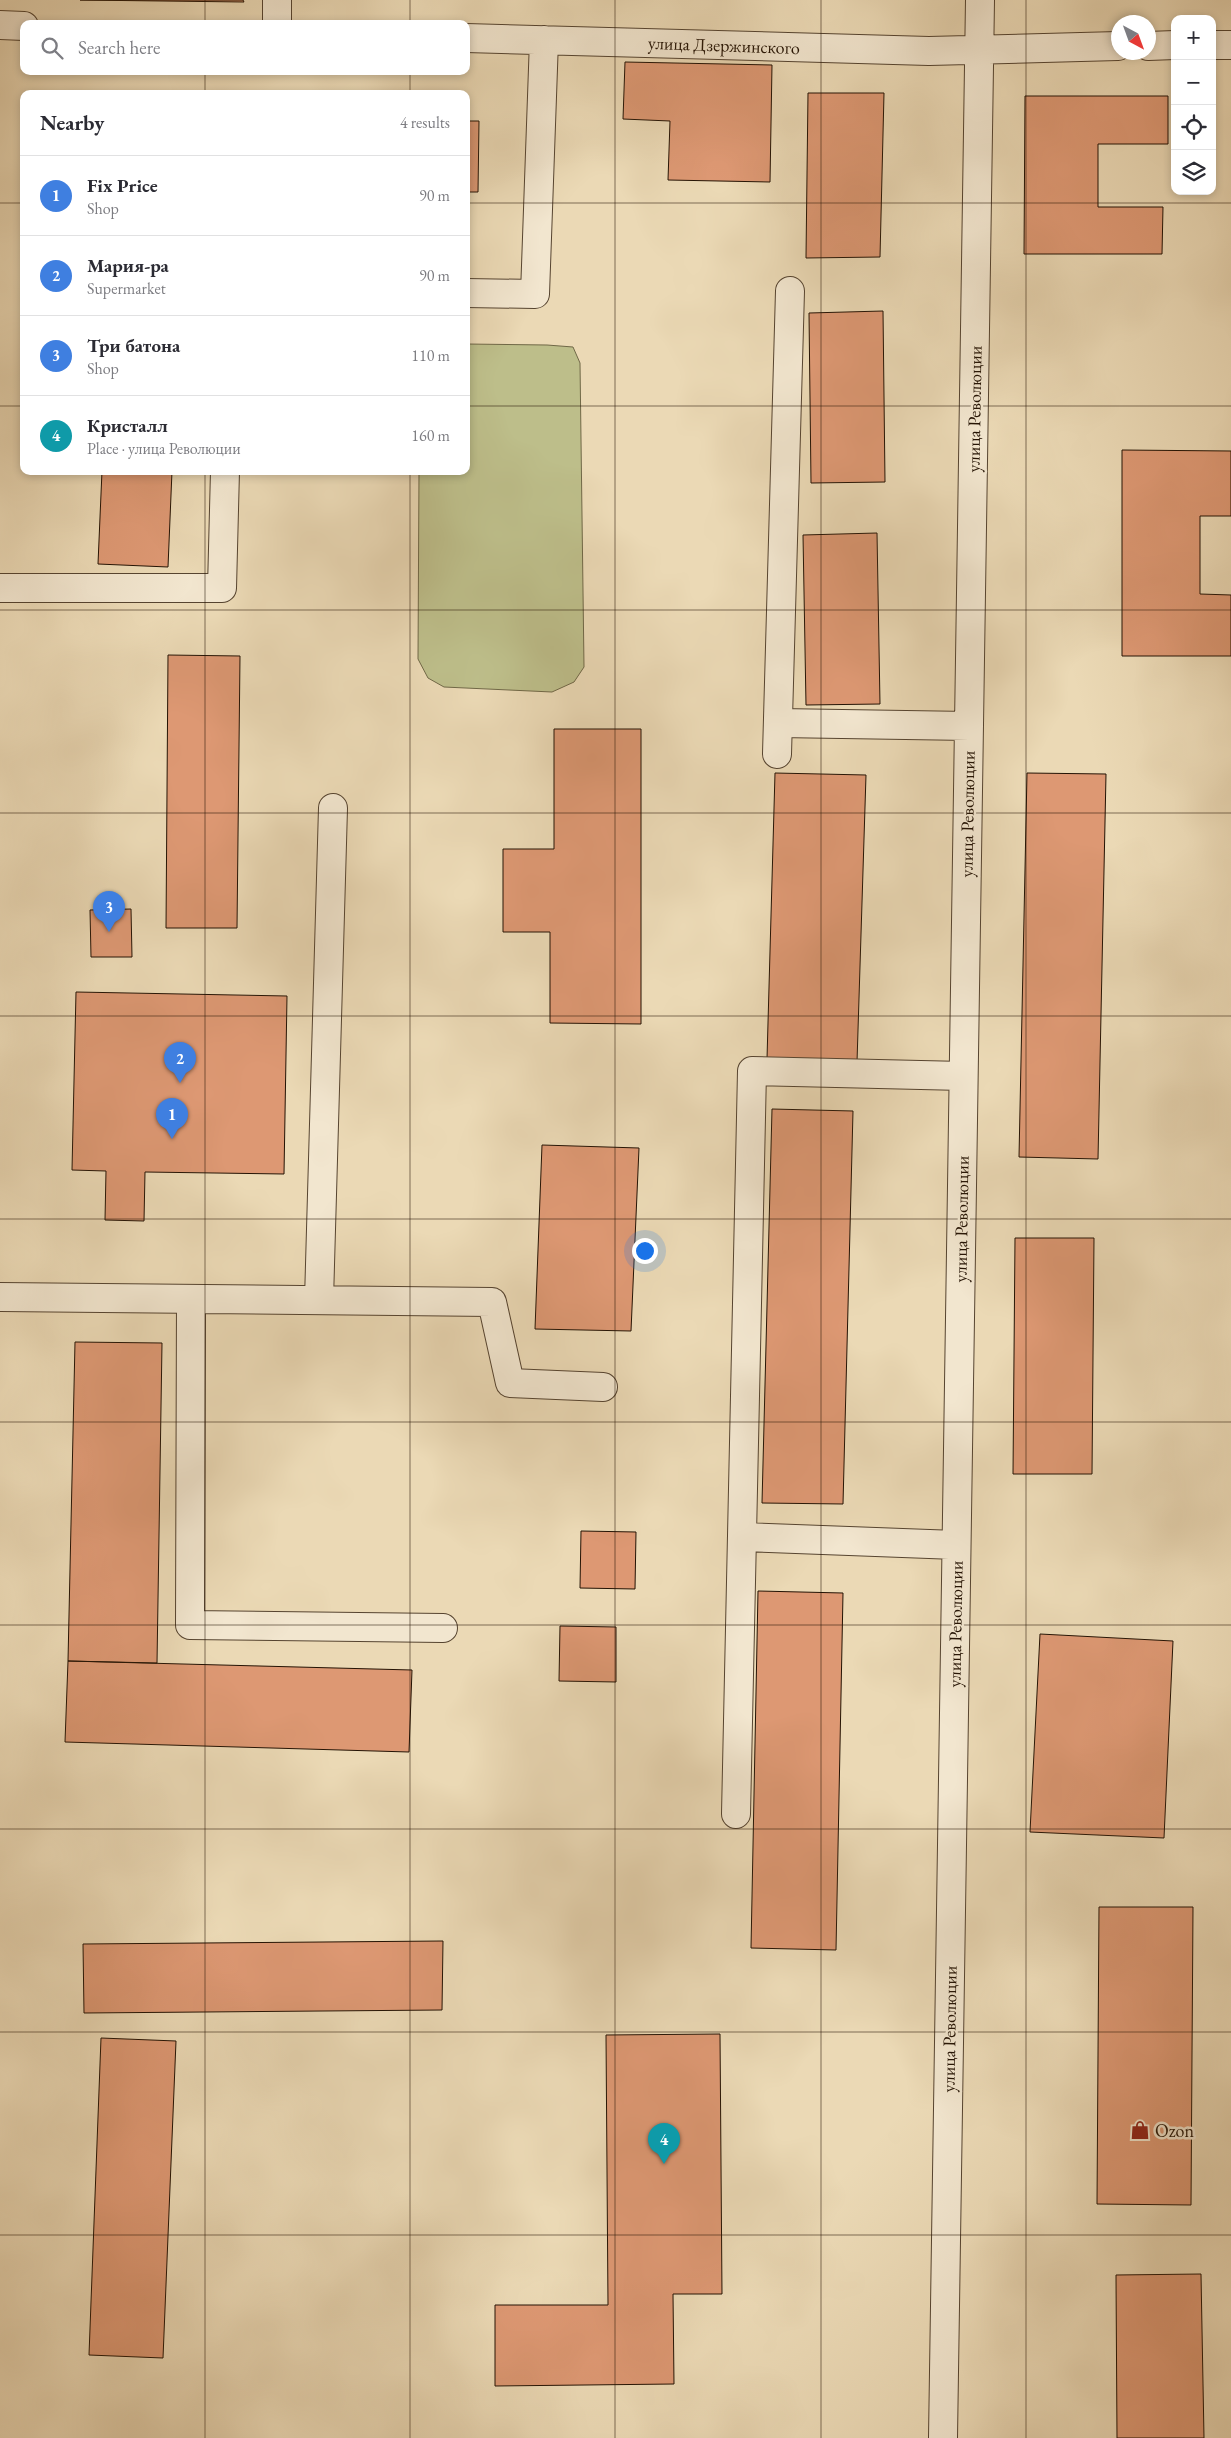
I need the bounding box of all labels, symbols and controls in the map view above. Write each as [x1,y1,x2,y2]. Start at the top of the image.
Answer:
north arrow [1111,15,1156,60]
map controls [1171,15,1216,195]
button: + [1171,15,1216,60]
search box [20,20,470,75]
street label: улица Дзержинского [648,31,800,59]
icon: search [38,34,66,62]
text: Search here [78,35,160,60]
button: − [1171,60,1216,105]
button: locate [1171,105,1216,150]
text: Nearby [40,109,104,136]
text: 4 results [400,112,450,133]
button: layers [1171,150,1216,195]
text: Fix Price [87,173,158,198]
text: 1 [52,185,60,206]
text: 90 m [419,185,450,206]
text: Shop [87,198,119,219]
text: Мария-ра [87,253,169,278]
text: 2 [52,265,60,286]
text: 90 m [419,265,450,286]
text: Supermarket [87,278,166,299]
text: Три батона [87,333,180,358]
text: 3 [52,345,60,366]
text: 110 m [411,345,450,366]
street label: улица Революции [961,345,987,472]
text: Shop [87,358,119,379]
text: Кристалл [87,413,168,438]
text: 4 [52,425,60,446]
text: 160 m [411,425,450,446]
text: Place · улица Революции [87,438,241,459]
street label: улица Революции [954,750,980,877]
pin: 3 [93,891,125,932]
pin: 2 [164,1042,196,1083]
pin: 1 [156,1098,188,1139]
street label: улица Революции [948,1155,974,1282]
your location [632,1238,658,1264]
street label: улица Революции [942,1560,968,1687]
street label: улица Революции [936,1965,962,2092]
shop icon: Ozon [1129,2119,1151,2141]
place label: Ozon [1155,2119,1194,2142]
pin: 4 [648,2123,680,2164]

